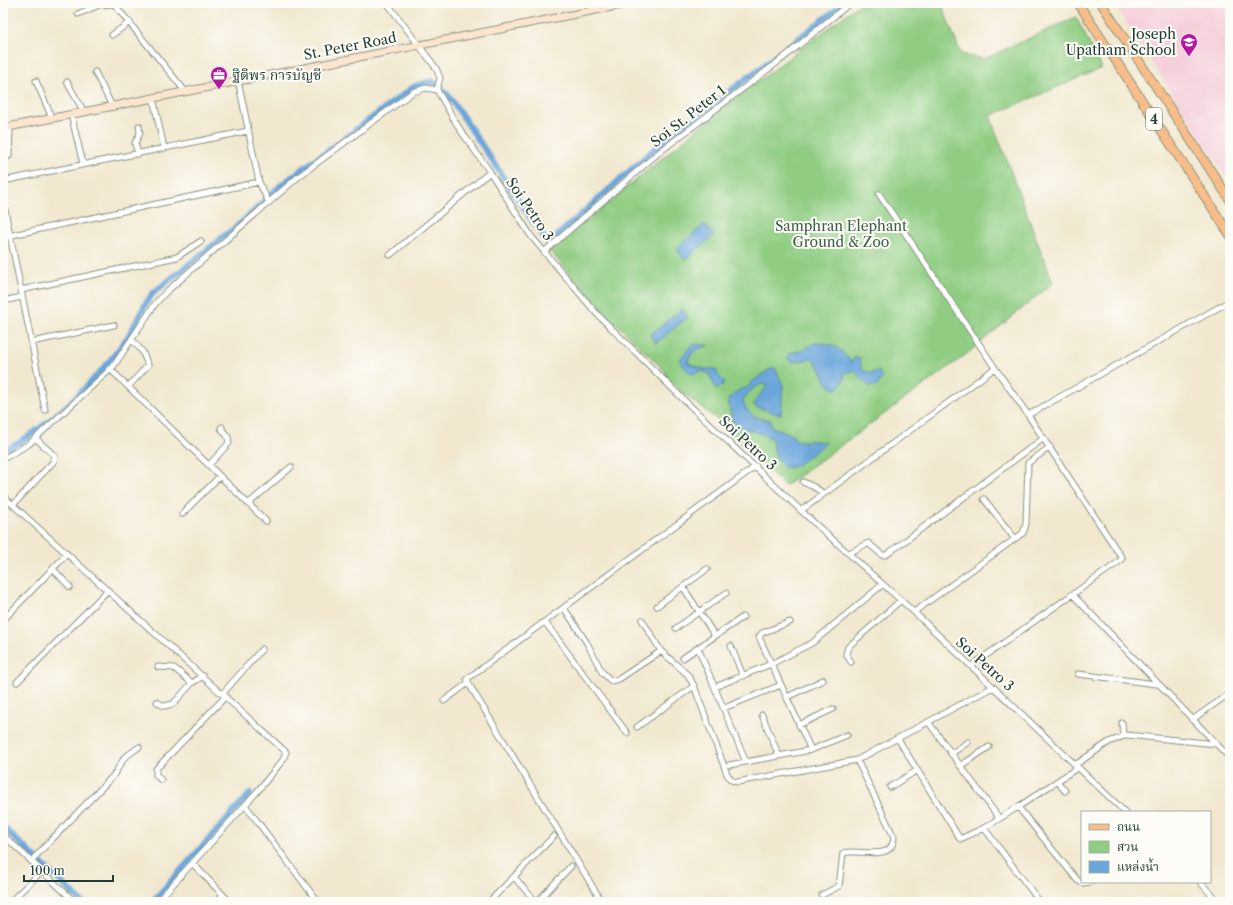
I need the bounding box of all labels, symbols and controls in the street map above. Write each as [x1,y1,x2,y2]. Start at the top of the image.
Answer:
place label: Joseph Upatham School [1066,25,1176,59]
street label: St. Peter Road [302,28,398,64]
school or university icon: Joseph Upatham School [1179,32,1199,57]
office icon: ฐิติพร การบัญชี [209,65,229,90]
place label: ฐิติพร การบัญชี [232,66,321,84]
street label: Soi St. Peter 1 [647,81,729,151]
road number: 4 [1146,108,1162,130]
street label: Soi Petro 3 [502,174,558,244]
park label: Samphran Elephant Ground & Zoo [775,217,907,251]
street label: Soi Petro 3 [715,412,781,474]
street label: Soi Petro 3 [952,633,1018,695]
legend [1081,811,1211,883]
text: ถนน [1117,819,1140,834]
text: สวน [1117,839,1139,854]
scale bar [24,857,113,883]
text: แหล่งน้ำ [1117,858,1159,874]
text: 100 m [30,863,65,878]

